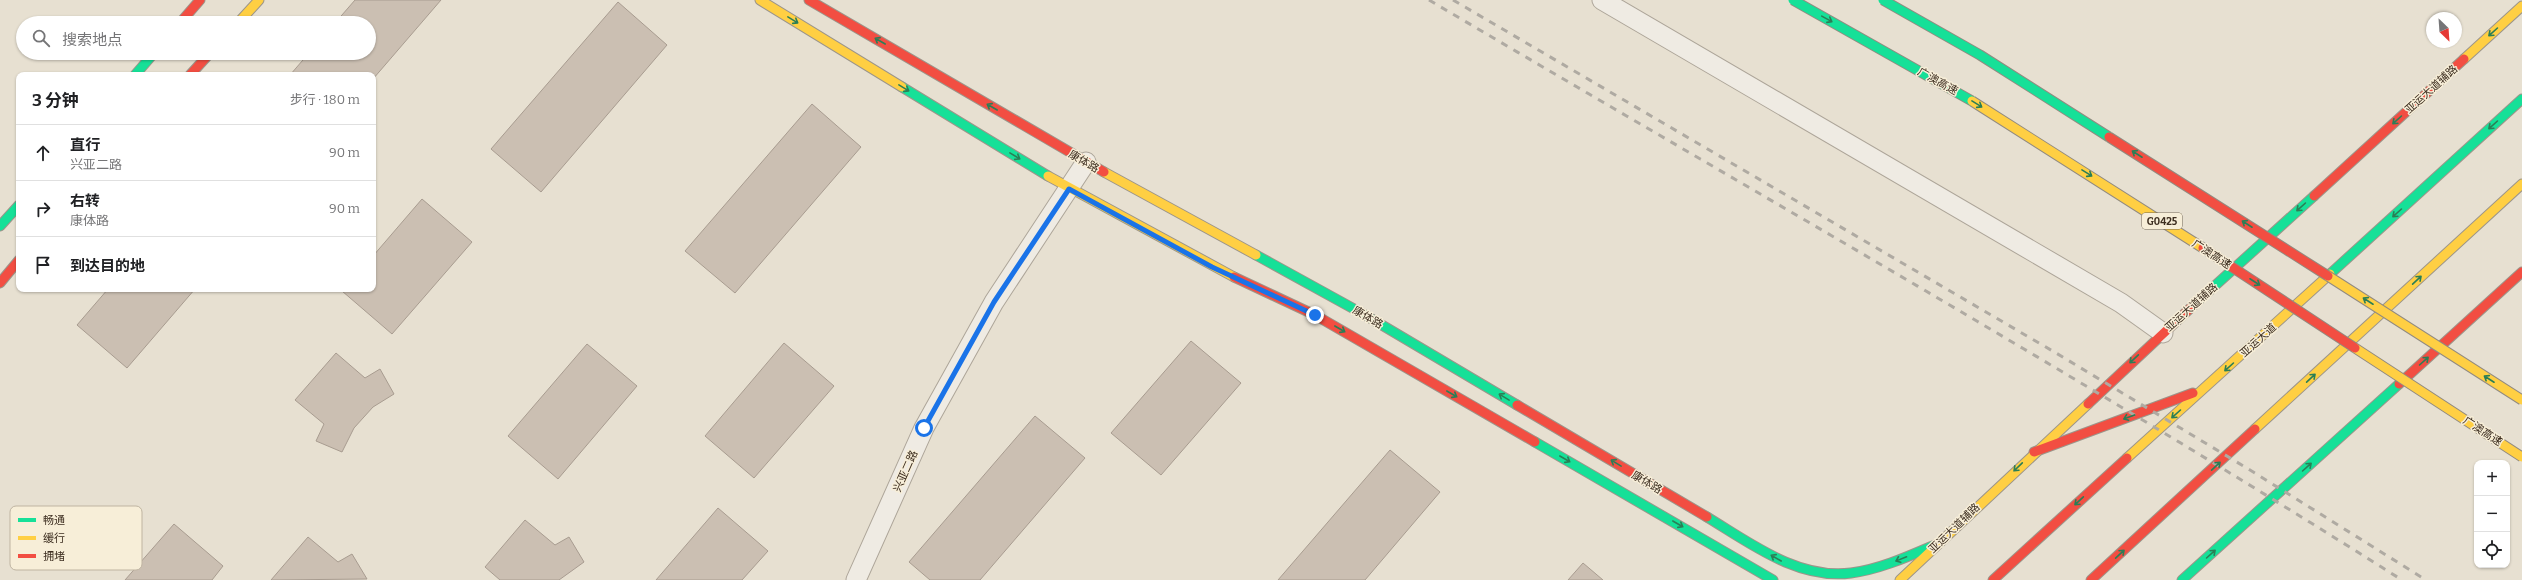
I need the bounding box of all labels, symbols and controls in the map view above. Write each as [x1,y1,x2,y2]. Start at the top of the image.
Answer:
north arrow [2426,12,2462,48]
search box [16,16,376,60]
one-way arrow [1821,16,1833,23]
one-way arrow [787,17,799,25]
icon: search [30,27,52,49]
one-way arrow [2488,28,2498,37]
text: 搜索地点 [62,31,122,49]
one-way arrow [874,37,886,45]
street label: 亚运大道辅路 [2402,62,2460,116]
street label: 广澳高速 [1915,65,1960,98]
one-way arrow [898,84,909,92]
text: 3 分钟 [32,90,79,111]
text: 步行 · 180 m [290,92,360,107]
one-way arrow [1971,100,1982,108]
one-way arrow [986,102,998,110]
one-way arrow [2392,115,2402,125]
one-way arrow [2488,121,2498,130]
text: 直行 [70,136,100,154]
icon: ahead [32,142,54,164]
text: 90 m [329,145,360,160]
street label: 康体路 [1066,148,1101,175]
one-way arrow [2131,149,2143,157]
one-way arrow [1009,152,1021,160]
text: 兴亚二路 [70,157,122,172]
one-way arrow [2081,169,2092,177]
text: 右转 [70,192,100,210]
icon: right [32,198,54,220]
text: 90 m [329,201,360,216]
one-way arrow [2295,203,2306,212]
one-way arrow [2392,208,2402,218]
text: 康体路 [70,213,109,228]
road number: G0425 [2142,213,2182,229]
one-way arrow [2241,219,2252,228]
street label: 广澳高速 [2190,237,2234,272]
icon: arrive [32,254,54,276]
text: 到达目的地 [70,257,145,275]
one-way arrow [2412,275,2422,285]
one-way arrow [2249,278,2260,286]
street label: 亚运大道辅路 [2162,280,2220,334]
one-way arrow [2363,297,2374,305]
street label: 康体路 [1350,304,1385,331]
route end [1306,306,1324,324]
street label: 亚运大道 [2238,321,2279,360]
one-way arrow [1334,325,1346,333]
one-way arrow [2129,354,2139,364]
one-way arrow [2419,357,2429,366]
one-way arrow [2224,362,2234,372]
one-way arrow [2306,373,2316,382]
one-way arrow [2484,375,2495,383]
one-way arrow [1446,390,1458,398]
one-way arrow [1498,393,1510,401]
one-way arrow [2171,410,2181,419]
one-way arrow [2124,413,2136,421]
street label: 广澳高速 [2461,414,2505,449]
route start [915,419,933,437]
street label: 兴亚二路 [891,448,920,494]
one-way arrow [1559,455,1571,463]
one-way arrow [1610,459,1622,467]
map controls [2474,460,2510,568]
button: + [2474,460,2510,496]
one-way arrow [2210,461,2221,470]
one-way arrow [2013,462,2023,472]
one-way arrow [2302,462,2312,472]
street label: 康体路 [1629,468,1664,496]
one-way arrow [2074,496,2084,506]
button: − [2474,496,2510,532]
street label: 亚运大道辅路 [1926,501,1983,556]
legend [10,506,142,570]
text: 畅通 [43,514,65,527]
one-way arrow [1672,520,1684,528]
text: 缓行 [43,532,65,545]
button: locate [2474,532,2510,568]
one-way arrow [2115,549,2125,558]
text: 拥堵 [43,550,65,563]
one-way arrow [2205,550,2215,559]
one-way arrow [1770,554,1782,561]
one-way arrow [1895,555,1907,563]

